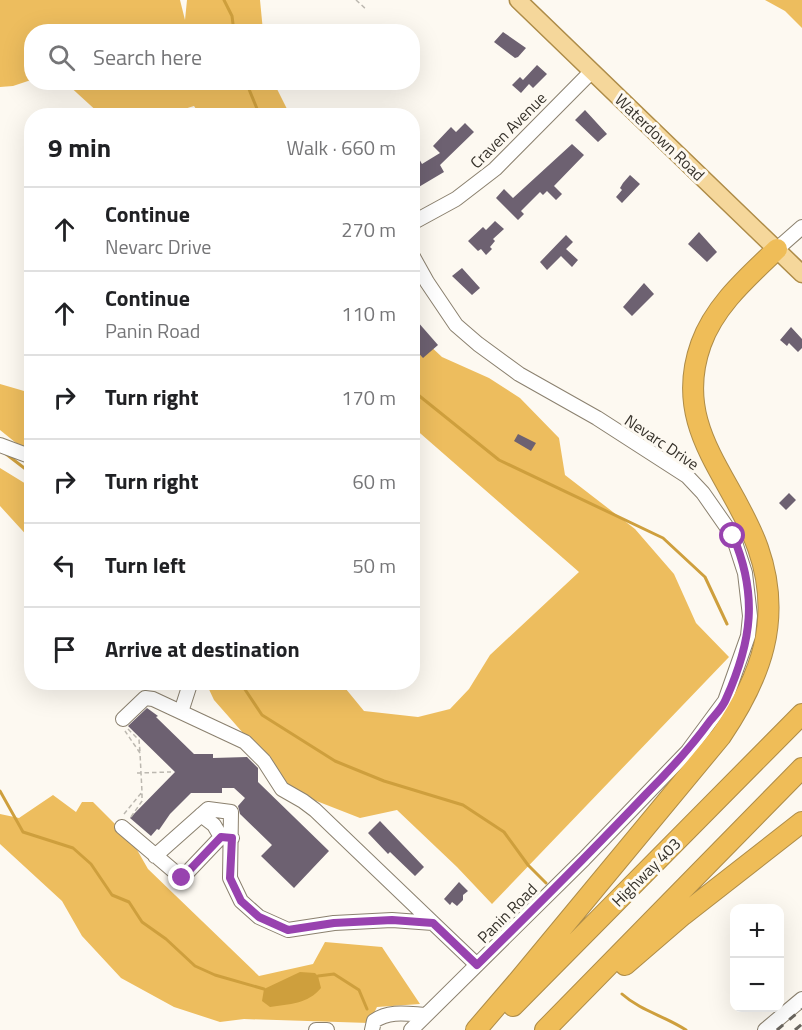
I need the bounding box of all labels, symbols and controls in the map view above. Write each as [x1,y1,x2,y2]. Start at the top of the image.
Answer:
search box [24,24,420,90]
text: Search here [93,40,202,74]
icon: search [45,41,78,74]
street label: Craven Avenue [464,86,552,174]
street label: Waterdown Road [610,88,710,186]
text: 9 min [48,128,111,167]
text: Walk · 660 m [287,132,396,163]
text: Continue [105,197,190,231]
icon: ahead [48,213,81,246]
text: 270 m [341,214,396,245]
text: Nevarc Drive [105,231,211,262]
text: Continue [105,281,190,315]
icon: ahead [48,297,81,330]
text: 110 m [341,298,396,329]
text: Panin Road [105,315,200,346]
text: Turn right [105,380,199,414]
icon: right [48,381,81,414]
text: 170 m [341,382,396,413]
street label: Nevarc Drive [620,408,704,476]
text: Turn right [105,464,199,498]
icon: right [48,465,81,498]
text: 60 m [352,466,396,497]
route start [719,522,745,548]
text: Turn left [105,548,186,582]
icon: left [48,549,81,582]
text: 50 m [352,550,396,581]
text: Arrive at destination [105,632,300,666]
icon: arrive [48,633,81,666]
street label: Highway 403 [606,832,686,912]
route end [168,864,194,890]
street label: Panin Road [472,878,542,948]
map controls [730,904,784,1012]
button: + [730,904,784,958]
button: − [730,958,784,1012]

